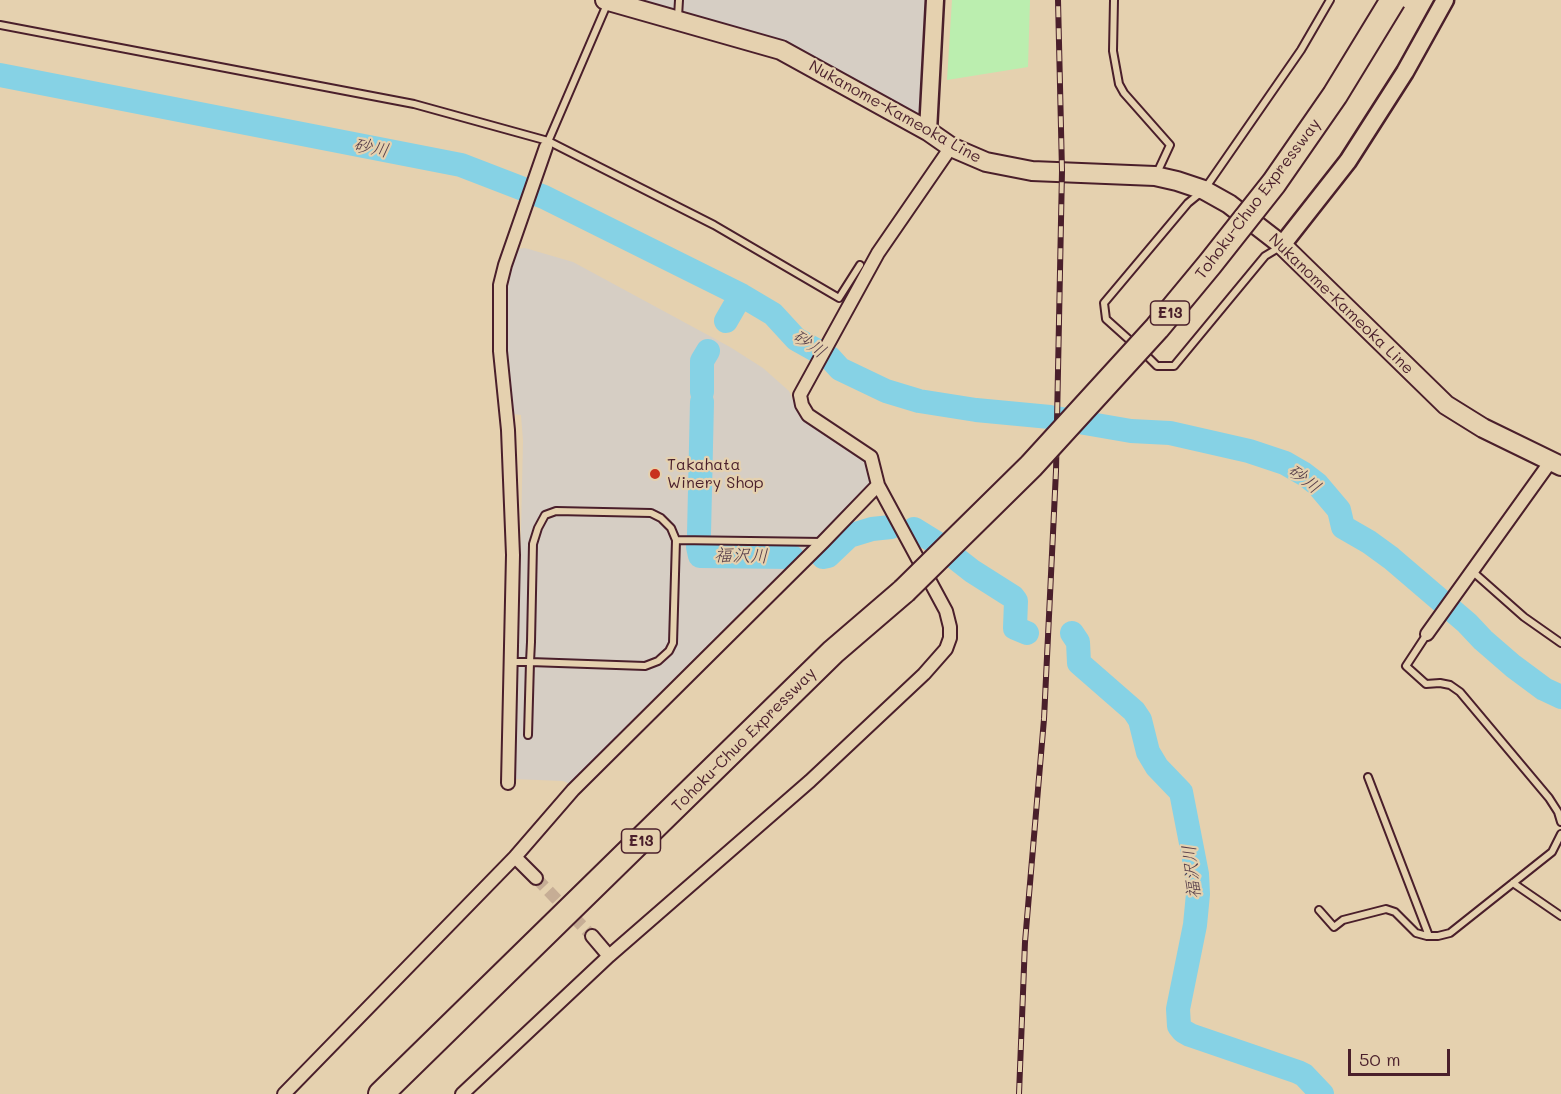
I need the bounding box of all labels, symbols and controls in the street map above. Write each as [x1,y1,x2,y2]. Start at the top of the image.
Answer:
street label: Nukanome-Kameoka Line [805,57,985,167]
street label: Tohoku-Chuo Expressway [1191,115,1325,283]
water label: 砂川 [351,134,391,162]
street label: Nukanome-Kameoka Line [1264,230,1418,378]
road number: E13 [1150,301,1190,325]
water label: 砂川 [788,325,830,363]
place label: Takahata Winery Shop [667,455,764,493]
water label: 砂川 [1283,460,1325,498]
marker: Takahata Winery Shop [648,467,662,481]
water label: 福沢川 [714,545,768,567]
street label: Tohoku-Chuo Expressway [668,664,820,816]
road number: E13 [622,829,660,853]
water label: 福沢川 [1178,844,1206,900]
scale bar [1351,1037,1453,1075]
text: 50 m [1359,1047,1401,1071]

